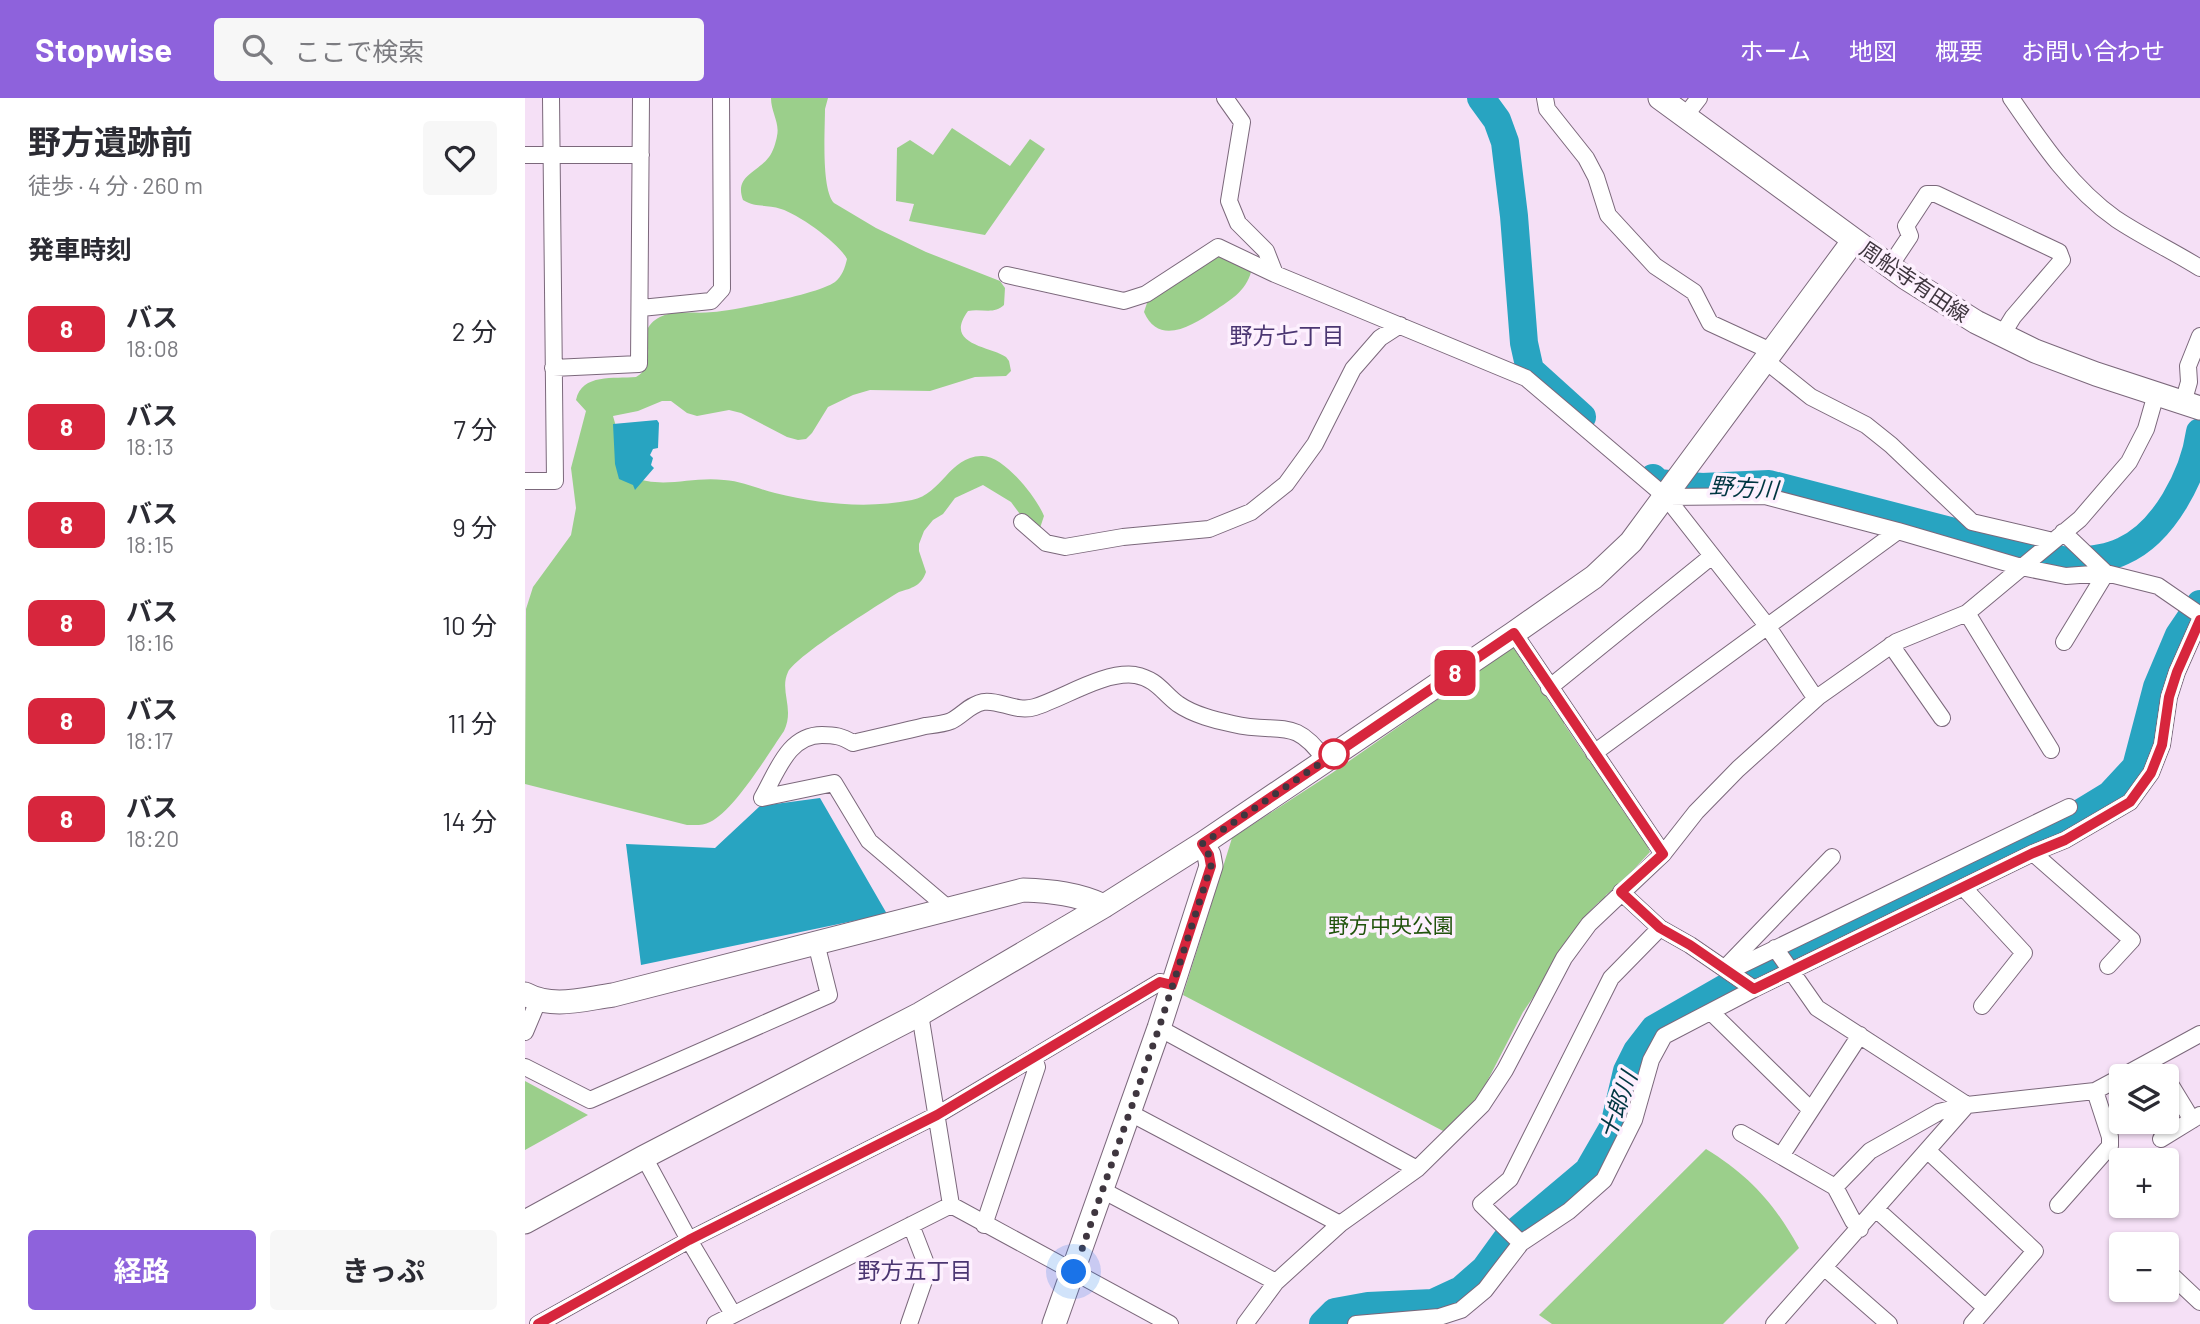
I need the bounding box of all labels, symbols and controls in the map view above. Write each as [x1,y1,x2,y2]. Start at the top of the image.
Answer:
search box [214,18,704,81]
text: Stopwise [35,29,172,69]
icon: search [238,30,276,68]
text: ここで検索 [294,35,424,66]
text: ホーム [1740,36,1811,65]
text: 地図 [1849,36,1897,65]
text: 概要 [1935,36,1983,65]
text: お問い合わせ [2021,36,2165,65]
text: 野方遺跡前 [28,121,193,161]
button: heart [423,121,497,195]
text: 徒歩 · 4 分 · 260 m [28,171,203,199]
text: 発車時刻 [28,233,132,264]
street label: 周船寺有田線 [1856,235,1974,327]
text: バス [126,301,178,332]
text: 8 [60,314,73,343]
text: 2 分 [452,315,497,346]
district label: 野方七丁目 [1230,321,1345,349]
text: 18:08 [126,334,179,362]
text: バス [126,399,178,430]
text: 8 [60,412,73,441]
text: 7 分 [454,413,497,444]
text: 18:13 [126,432,174,460]
water label: 野方川 [1709,471,1782,504]
text: バス [126,497,178,528]
text: 8 [60,510,73,539]
text: 9 分 [452,511,497,542]
text: 18:15 [126,530,174,558]
text: バス [126,595,178,626]
text: 8 [60,608,73,637]
text: 10 分 [442,609,497,640]
text: 18:16 [126,628,174,656]
line badge: 8 [1432,650,1478,696]
text: 8 [1449,658,1461,687]
text: バス [126,693,178,724]
text: 8 [60,706,73,735]
text: 11 分 [448,707,497,738]
text: 18:17 [126,726,173,754]
unlabelled marker [1319,739,1349,769]
text: バス [126,791,178,822]
text: 8 [60,804,73,833]
text: 14 分 [442,805,497,836]
text: 18:20 [126,824,179,852]
park label: 野方中央公園 [1328,912,1454,937]
map controls [2109,1064,2179,1302]
button: layers [2109,1064,2179,1134]
water label: 十郎川 [1592,1065,1643,1142]
button: + [2109,1148,2179,1218]
button: 経路 [28,1230,256,1310]
button: きっぷ [270,1230,497,1310]
button: − [2109,1232,2179,1302]
your location [1056,1254,1091,1289]
district label: 野方五丁目 [858,1256,973,1284]

